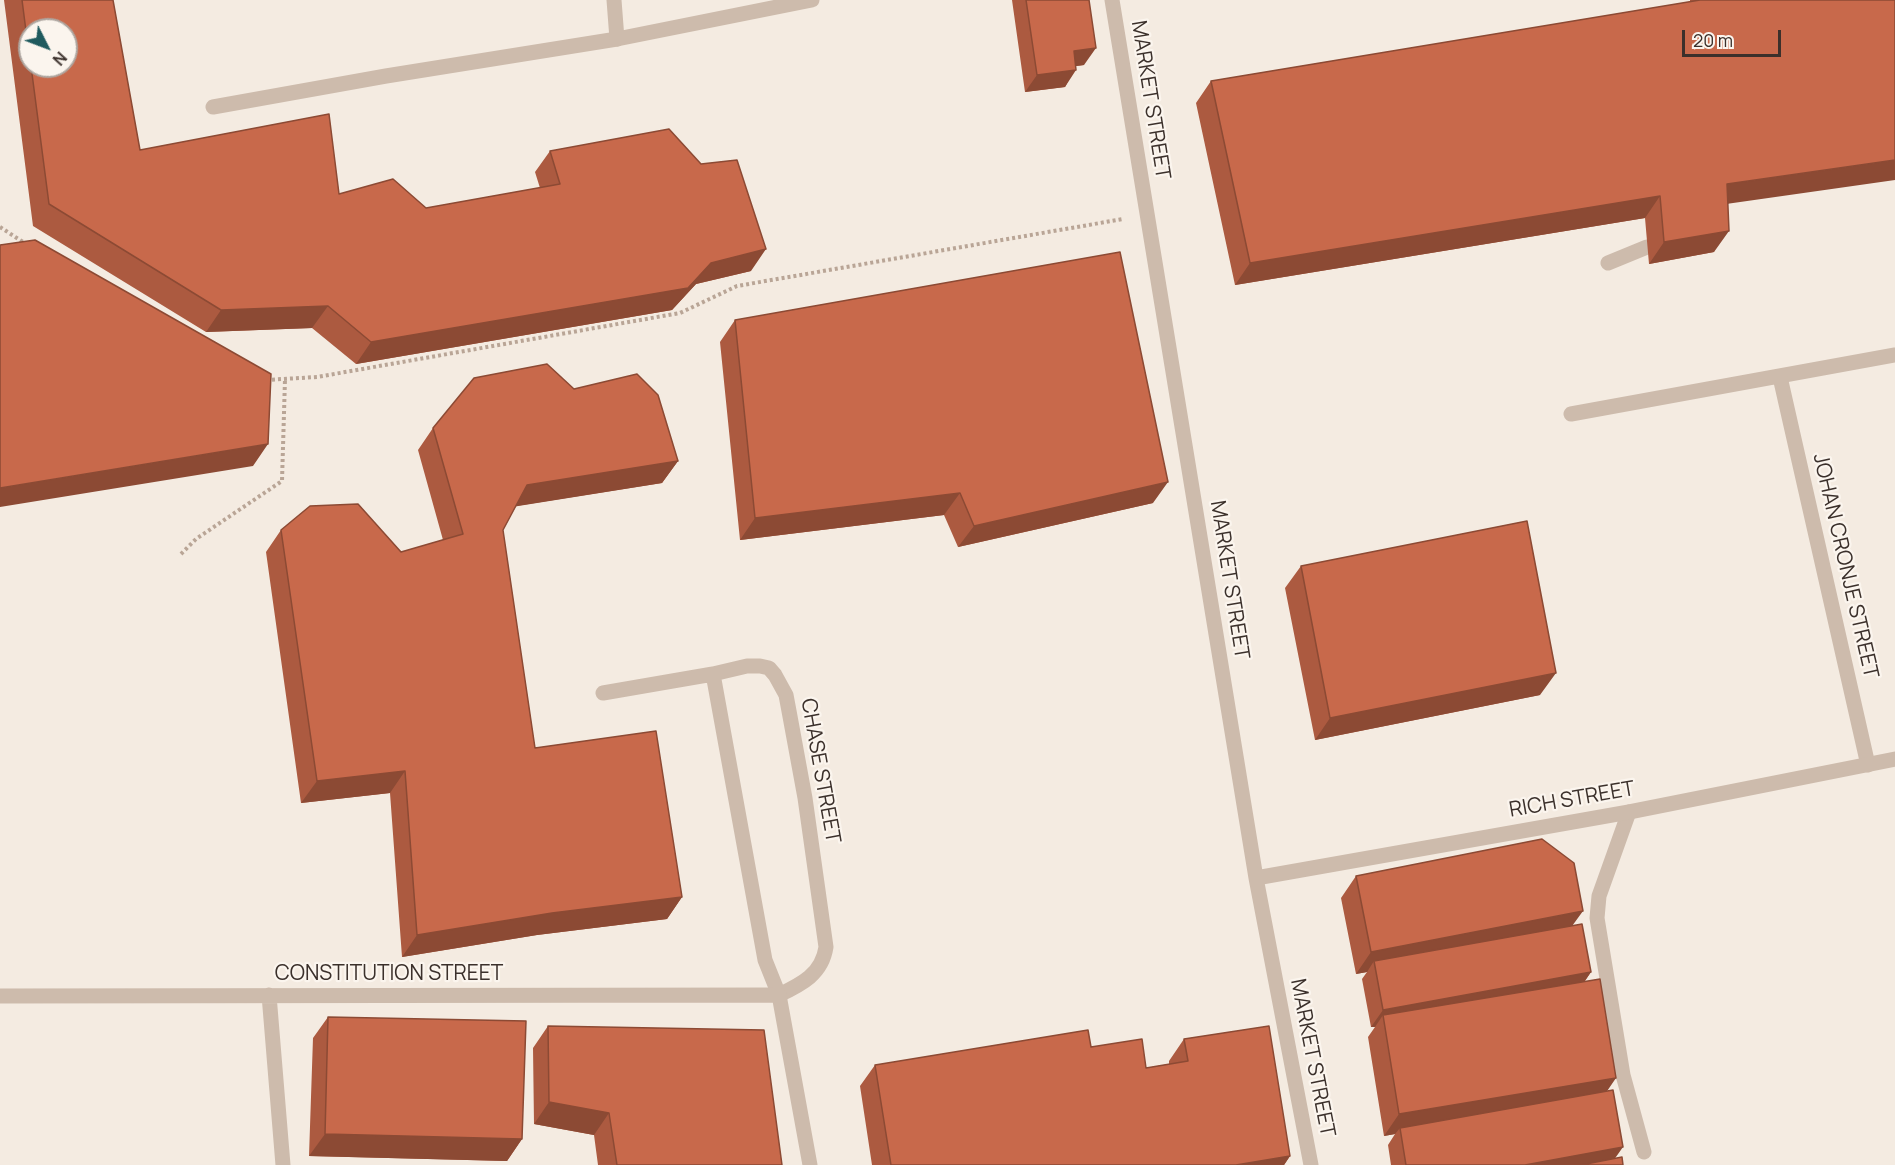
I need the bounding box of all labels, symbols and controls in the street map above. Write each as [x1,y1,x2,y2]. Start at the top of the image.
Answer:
north arrow [18,18,78,78]
scale bar [1685,18,1784,56]
street label: MARKET STREET [1125,19,1175,181]
text: 20 m [1693,28,1733,52]
text: N [48,47,72,70]
street label: JOHAN CRONJE STREET [1807,451,1883,681]
street label: MARKET STREET [1204,499,1254,661]
street label: CHASE STREET [795,697,845,845]
street label: RICH STREET [1507,777,1637,823]
street label: CONSTITUTION STREET [275,961,503,987]
street label: MARKET STREET [1284,977,1340,1139]

